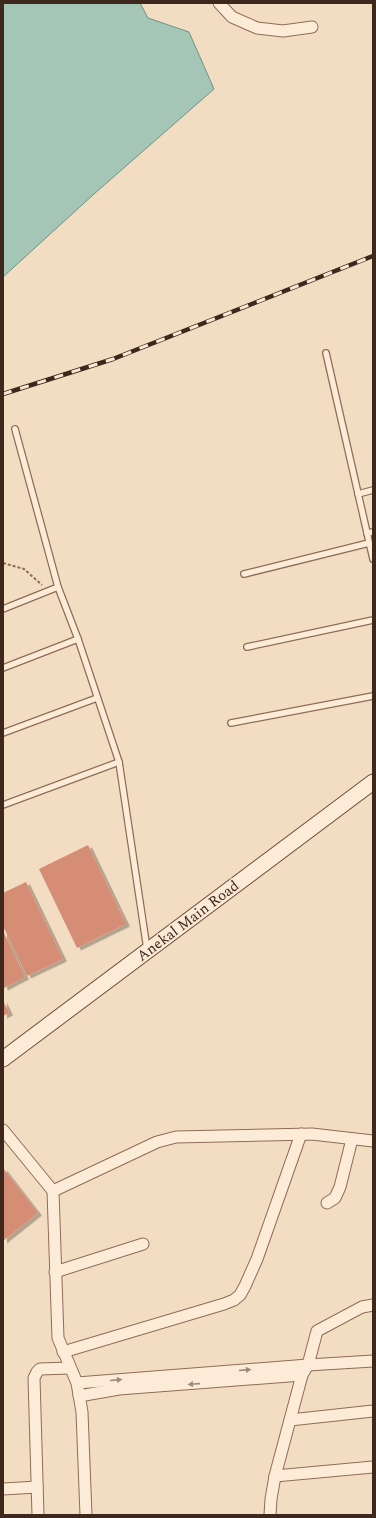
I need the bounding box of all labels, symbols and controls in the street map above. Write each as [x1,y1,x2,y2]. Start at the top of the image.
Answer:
street label: Anekal Main Road [132,875,244,967]
one-way arrow [239,1366,251,1373]
one-way arrow [110,1377,122,1384]
one-way arrow [188,1380,200,1387]

